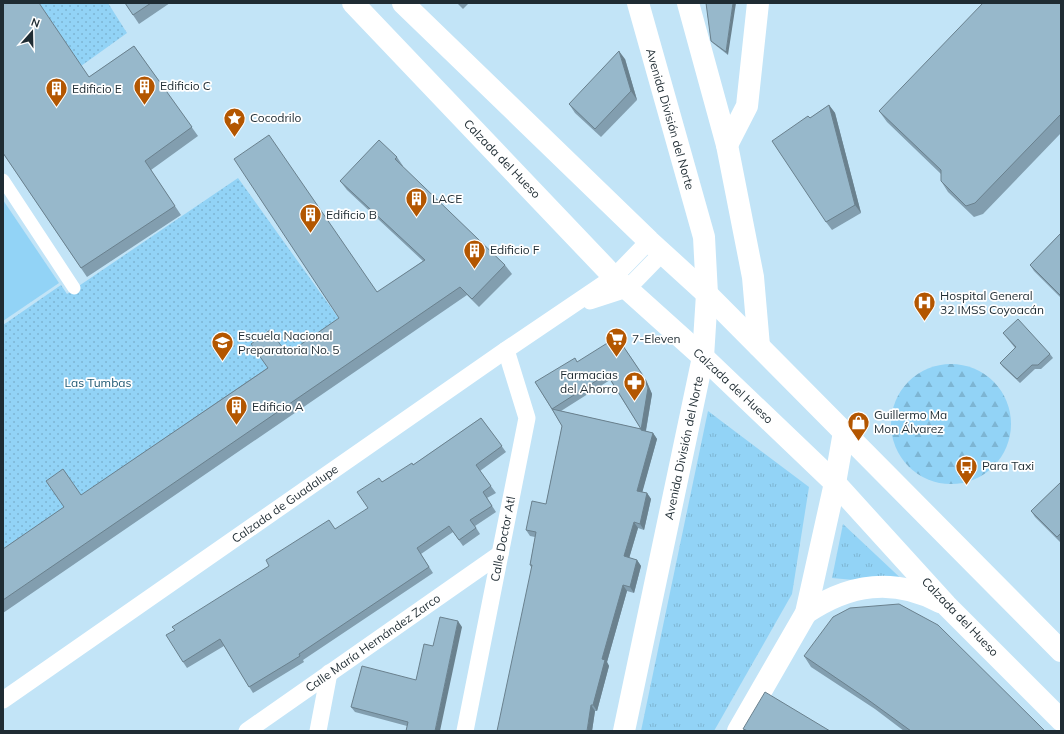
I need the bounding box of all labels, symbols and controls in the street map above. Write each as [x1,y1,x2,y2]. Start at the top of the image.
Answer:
north arrow [12,12,52,52]
text: N [29,15,42,31]
street label: Avenida División del Norte [643,46,698,191]
building icon: Edificio C [131,73,157,106]
building icon: Edificio E [44,76,70,109]
place label: Edificio C [160,78,211,93]
place label: Edificio E [72,81,122,96]
place icon: Cocodrilo [221,105,247,138]
place label: Cocodrilo [250,110,302,125]
street label: Calzada del Hueso [461,116,544,201]
building icon: LACE [404,186,430,219]
place label: LACE [432,191,462,206]
building icon: Edificio B [298,202,324,235]
place label: Edificio B [326,207,377,222]
building icon: Edificio F [461,237,487,270]
place label: Edificio F [490,242,540,257]
place label: Hospital General 32 IMSS Coyoacán [940,288,1044,317]
hospital icon: Hospital General 32 IMSS Coyoacán [912,290,938,323]
supermarket icon: 7-Eleven [604,326,630,359]
place label: Escuela Nacional Preparatoria No. 5 [238,328,340,357]
school or university icon: Escuela Nacional Preparatoria No. 5 [210,330,236,363]
place label: 7-Eleven [632,331,681,346]
street label: Calzada del Hueso [690,345,777,427]
place label: Farmacias del Ahorro [560,367,618,396]
pharmacy icon: Farmacias del Ahorro [621,369,647,402]
park label: Las Tumbas [64,375,132,390]
street label: Avenida División del Norte [661,375,706,521]
building icon: Edificio A [224,394,250,427]
place label: Edificio A [252,399,304,414]
place label: Guillermo Ma Mon Álvarez [874,407,947,436]
shop icon: Guillermo Ma Mon Álvarez [845,409,871,442]
bus stop icon: Para Taxi [953,453,979,486]
place label: Para Taxi [982,458,1034,473]
street label: Calzada de Guadalupe [229,461,341,546]
street label: Calle Doctor Atl [487,495,518,583]
street label: Calzada del Hueso [919,574,1002,659]
street label: Calle María Hernández Zarco [302,590,443,695]

